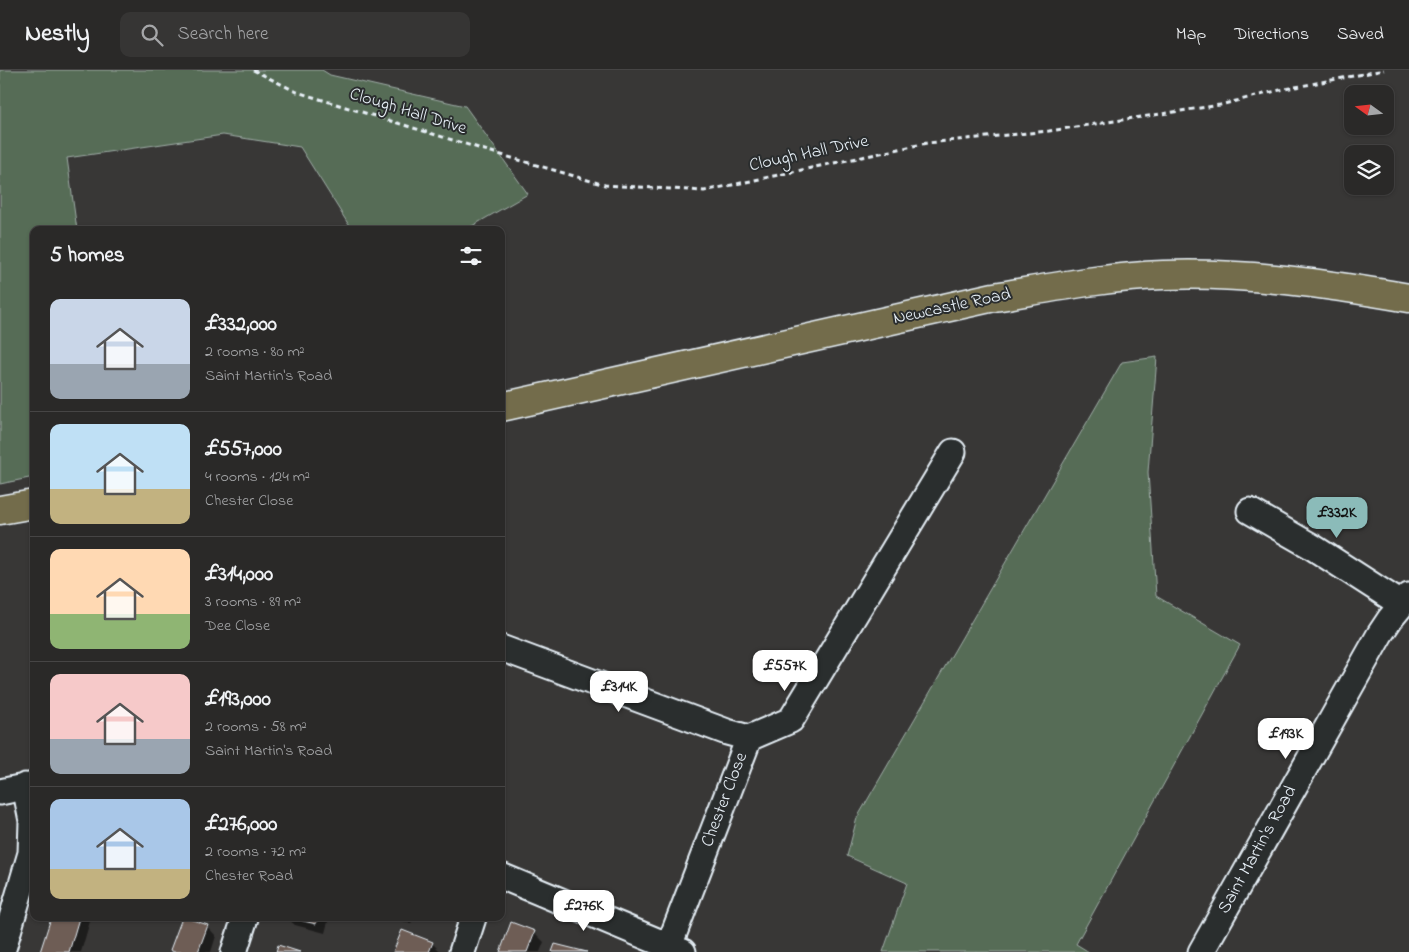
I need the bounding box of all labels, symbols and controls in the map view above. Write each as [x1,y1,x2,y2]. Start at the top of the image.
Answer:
search box [120,12,470,57]
text: Nestly [25,17,90,52]
icon: search [138,21,166,49]
text: Search here [178,21,269,48]
text: Map [1176,22,1206,48]
text: Directions [1234,22,1309,48]
text: Saved [1337,22,1384,48]
street label: Clough Hall Drive [346,82,471,143]
north arrow [1344,85,1394,135]
map controls [1344,85,1394,195]
street label: Clough Hall Drive [747,128,872,180]
button: layers [1344,145,1394,195]
text: 5 homes [50,241,125,271]
icon: filters [457,242,485,270]
street label: Newcastle Road [891,282,1013,332]
text: £332,000 [205,310,277,340]
icon: home [90,319,150,379]
text: 2 rooms · 80 m² [205,340,305,364]
text: Saint Martin's Road [205,364,332,388]
text: £557,000 [205,435,282,465]
icon: home [90,444,150,504]
text: 4 rooms · 124 m² [205,465,310,489]
text: Chester Close [205,489,293,513]
pin: £332K [1302,496,1372,539]
text: £332K [1317,501,1357,525]
text: £314,000 [205,560,273,590]
icon: home [90,569,150,629]
text: 3 rooms · 89 m² [205,590,301,614]
text: Dee Close [205,614,270,638]
pin: £557K [750,650,820,692]
text: £557K [764,654,806,678]
pin: £314K [584,670,654,713]
text: £314K [601,675,637,699]
text: £193,000 [205,685,271,715]
icon: home [90,694,150,754]
text: 2 rooms · 58 m² [205,715,307,739]
pin: £193K [1251,718,1321,760]
text: £193K [1269,722,1303,746]
text: Saint Martin's Road [205,739,332,763]
street label: Chester Close [695,748,755,851]
street label: Saint Martin's Road [1212,781,1304,919]
text: £276,000 [205,810,277,840]
icon: home [90,819,150,879]
text: 2 rooms · 72 m² [205,840,306,864]
text: Chester Road [205,864,293,888]
pin: £276K [549,890,619,932]
text: £276K [564,894,604,918]

